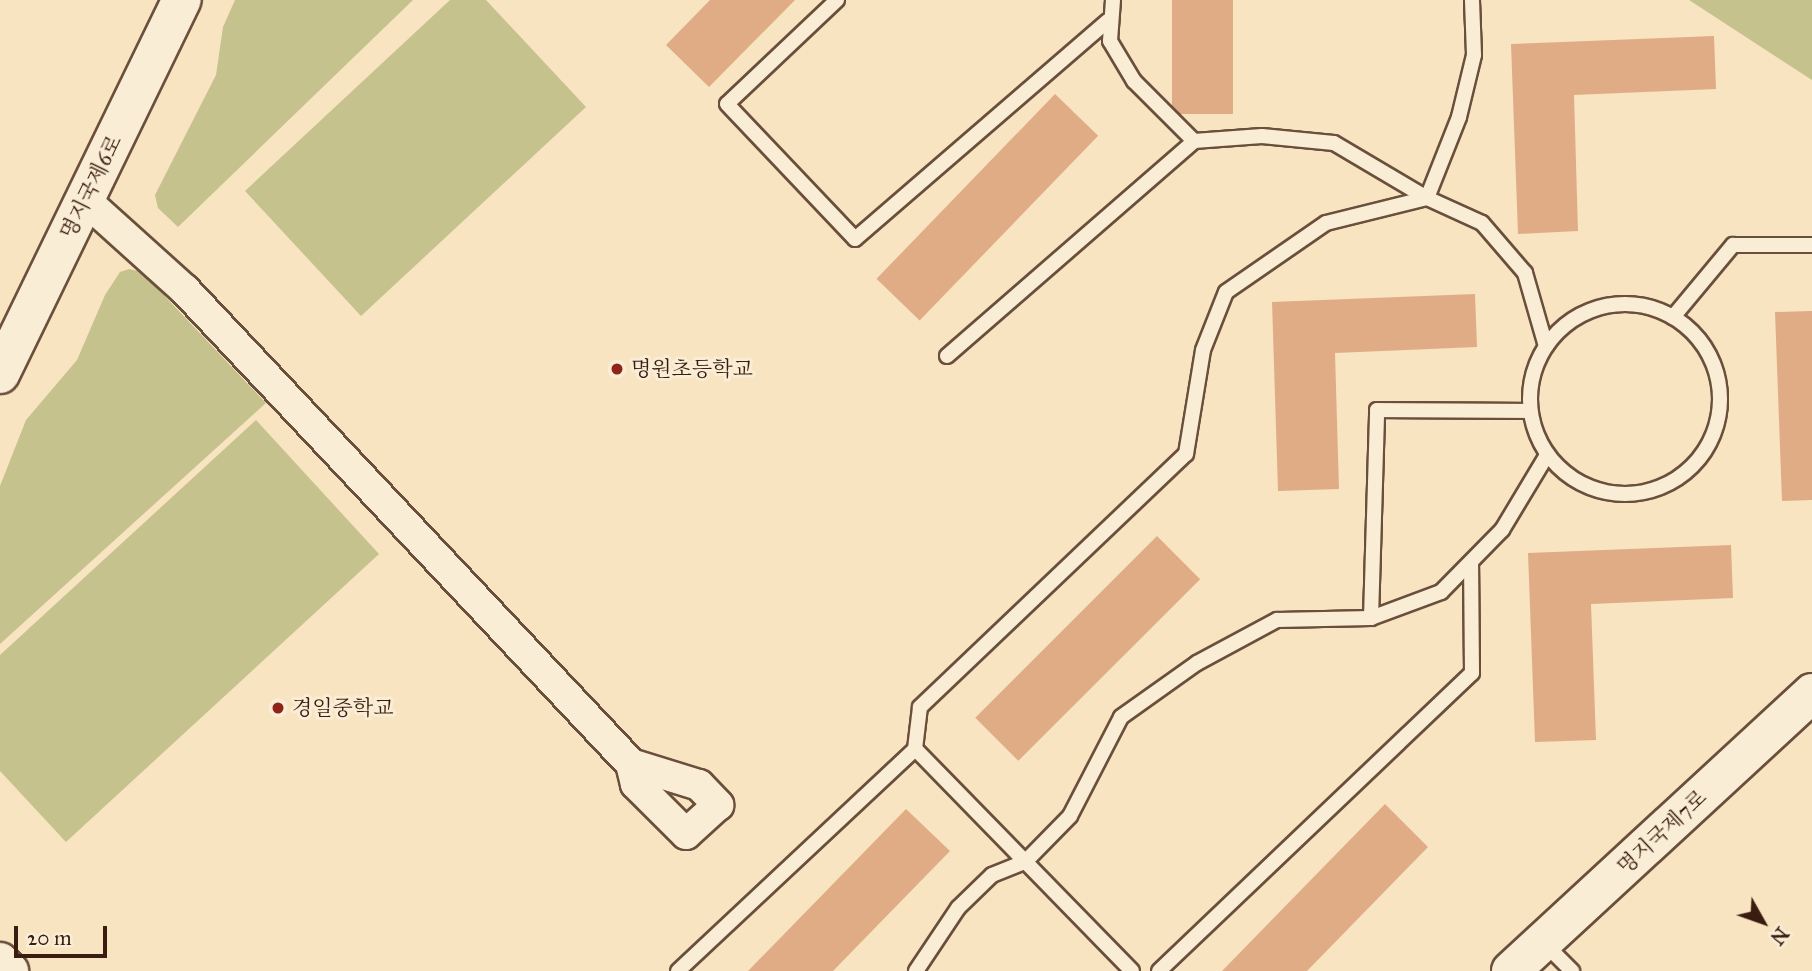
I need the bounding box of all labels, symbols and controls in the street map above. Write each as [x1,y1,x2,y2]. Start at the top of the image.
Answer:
street label: 명지국제6로 [55,131,127,243]
place label: 명원초등학교 [631,356,753,382]
marker: 명원초등학교 [609,361,625,377]
place label: 경일중학교 [292,695,393,721]
marker: 경일중학교 [270,700,286,716]
street label: 명지국제7로 [1612,784,1712,880]
north arrow [1728,887,1798,957]
scale bar [18,912,110,956]
text: N [1765,922,1793,949]
text: 20 m [27,925,72,951]

